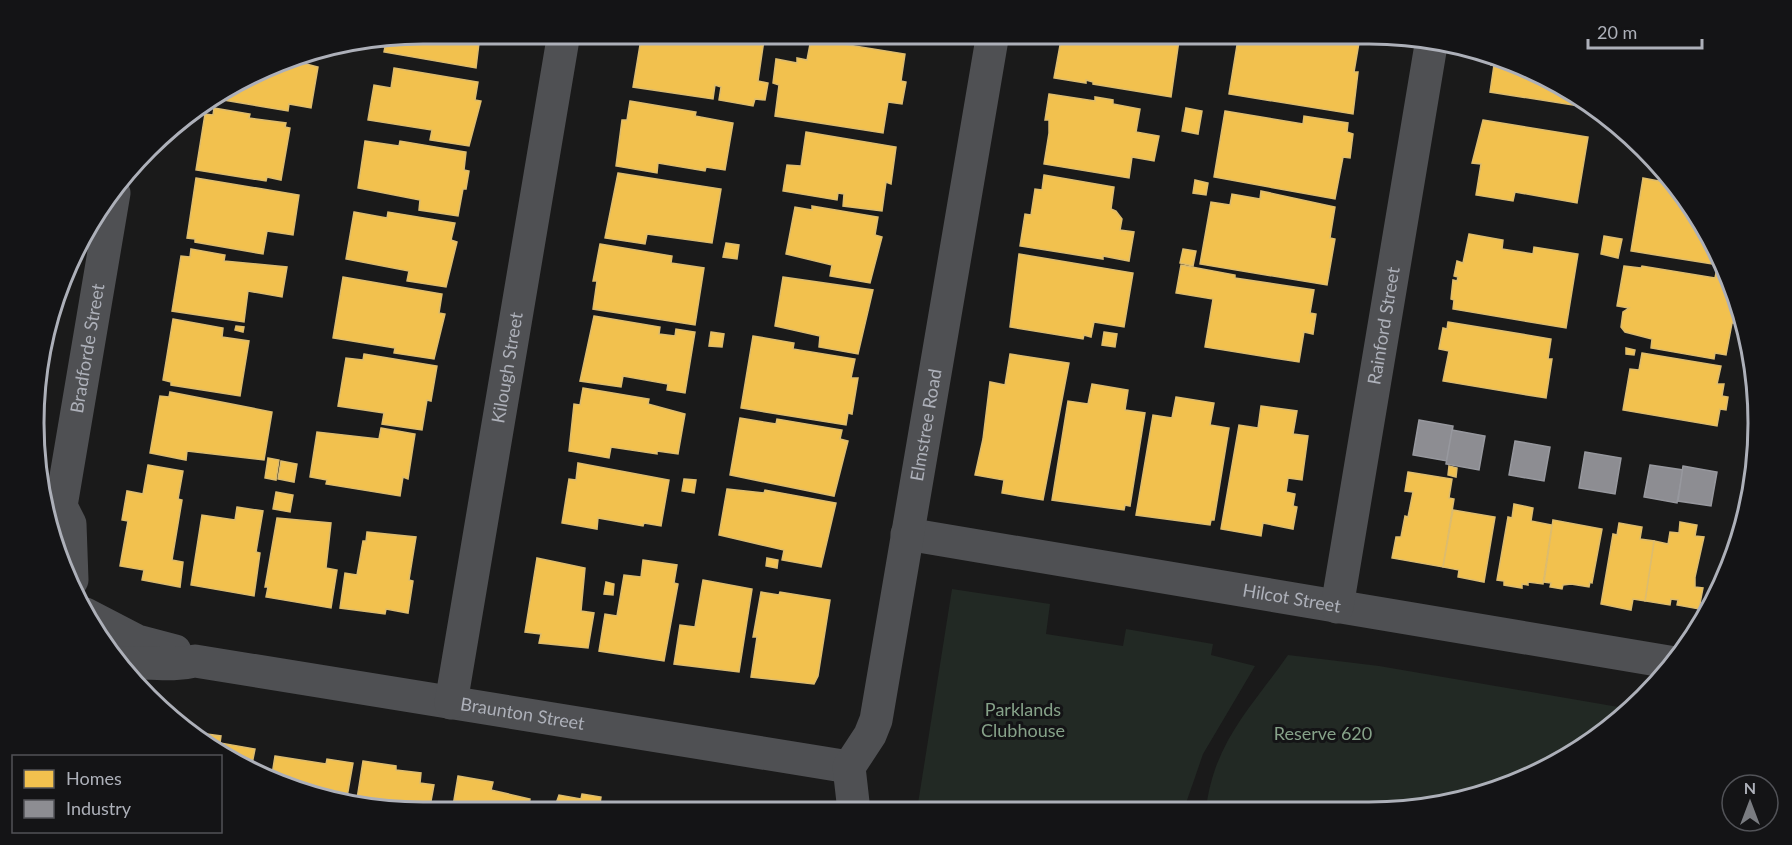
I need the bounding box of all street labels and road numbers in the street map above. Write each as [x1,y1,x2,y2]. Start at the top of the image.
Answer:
street label: Rainford Street [1362,265,1404,386]
street label: Bradforde Street [65,281,109,415]
street label: Kilough Street [486,310,527,425]
street label: Elmstree Road [905,367,946,483]
street label: Hilcot Street [1241,579,1343,617]
street label: Braunton Street [459,692,587,734]

